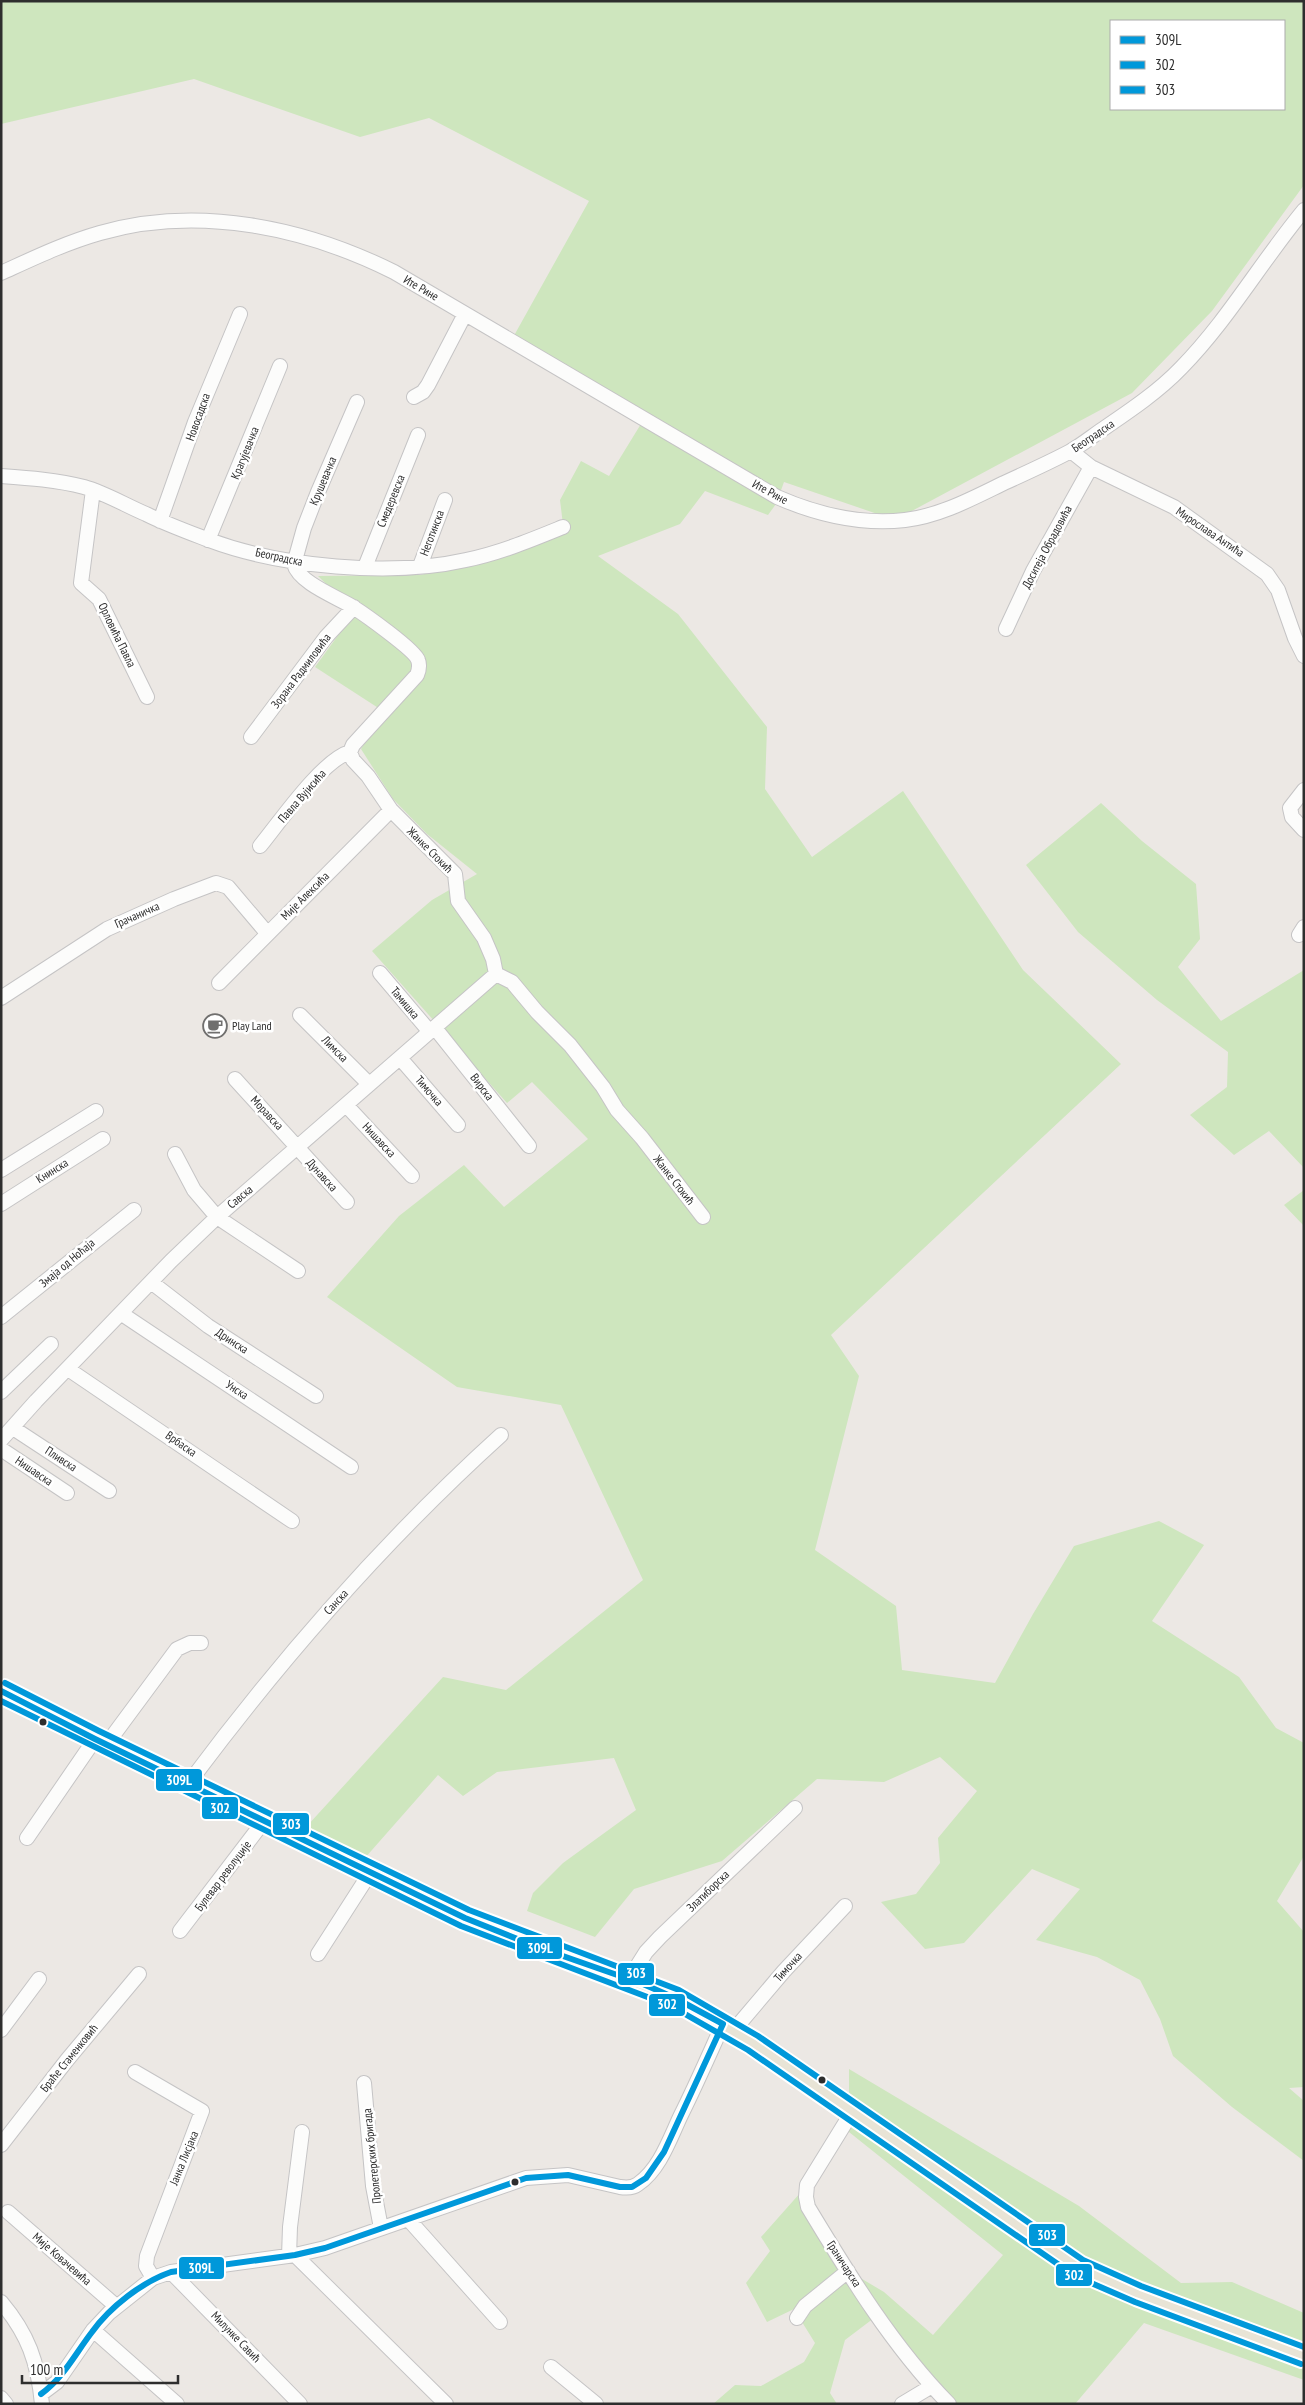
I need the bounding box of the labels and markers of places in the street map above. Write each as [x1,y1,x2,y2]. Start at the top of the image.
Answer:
cafe icon: Play Land [202,1013,228,1039]
place label: Play Land [232,1018,272,1033]
unlabelled marker [38,1717,48,1727]
unlabelled marker [817,2075,827,2085]
unlabelled marker [510,2177,520,2187]

